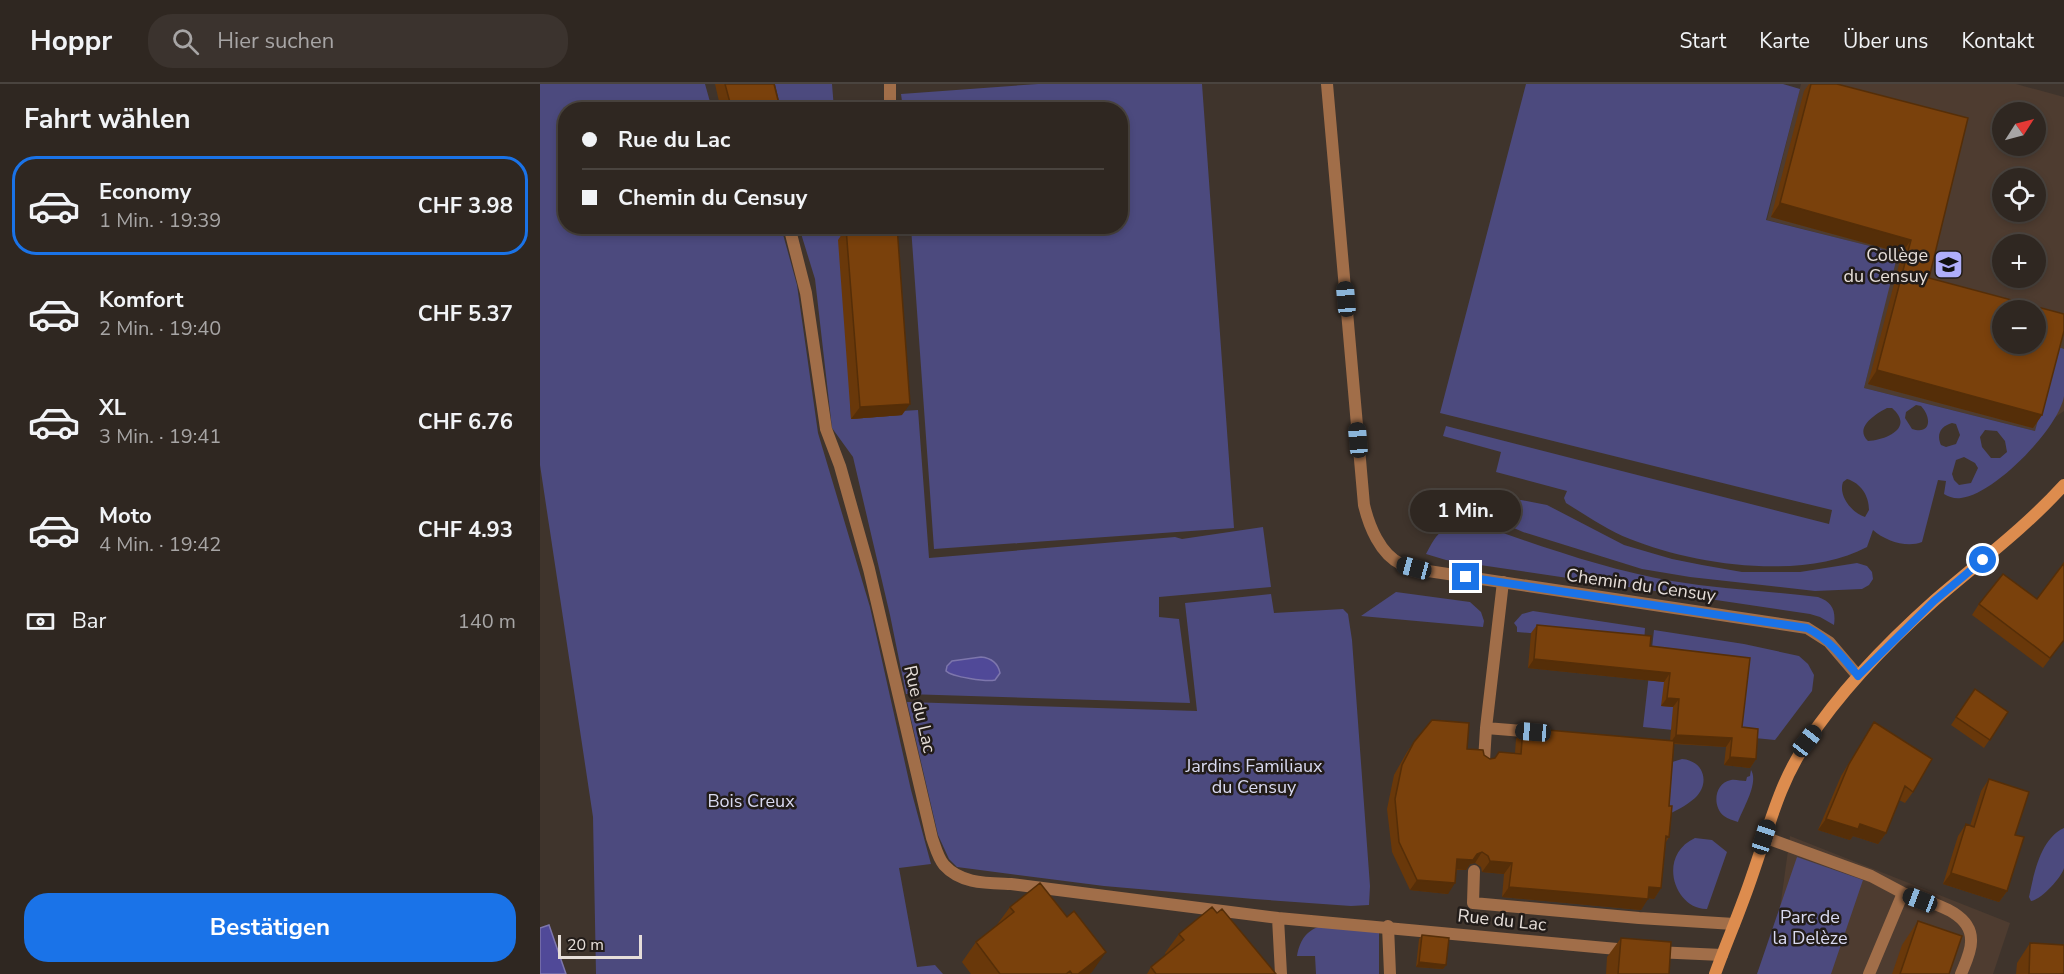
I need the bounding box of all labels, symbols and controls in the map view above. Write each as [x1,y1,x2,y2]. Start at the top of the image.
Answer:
search box [148,14,568,68]
text: Hoppr [30,22,112,60]
icon: search [169,25,202,58]
text: Hier suchen [217,26,334,56]
text: Start [1679,27,1726,55]
text: Karte [1759,27,1810,55]
text: Über uns [1843,27,1928,55]
text: Kontakt [1961,27,2034,55]
text: Fahrt wählen [24,101,190,138]
north arrow [1992,102,2046,156]
map controls [1992,102,2046,354]
text: Rue du Lac [618,125,730,155]
button: locate [1992,168,2046,222]
text: Economy [99,177,191,207]
icon: car [27,179,81,233]
text: Chemin du Censuy [618,183,807,213]
text: CHF 3.98 [418,191,513,221]
text: 1 Min. · 19:39 [99,207,221,234]
button: + [1992,234,2046,288]
place label: Collège du Censuy [1843,243,1929,288]
school or university icon: Collège du Censuy [1933,249,1965,281]
car [1335,280,1357,318]
text: Komfort [99,285,183,315]
icon: car [27,287,81,341]
text: CHF 5.37 [418,299,513,329]
button: − [1992,300,2046,354]
text: 2 Min. · 19:40 [99,315,221,342]
text: XL [99,393,126,423]
icon: car [27,395,81,449]
text: CHF 6.76 [418,407,513,437]
car [1347,421,1369,459]
text: 3 Min. · 19:41 [99,423,221,450]
callout: 1 Min. [1410,490,1522,532]
text: 1 Min. [1437,497,1494,524]
text: Moto [99,501,152,531]
icon: car [27,503,81,557]
text: CHF 4.93 [418,515,513,545]
text: 4 Min. · 19:42 [99,531,221,558]
route start [1969,546,1996,573]
car [1394,555,1434,581]
route end [1452,563,1479,590]
street label: Chemin du Censuy [1565,563,1718,607]
icon: cash [24,605,57,638]
text: Bar [72,606,106,636]
text: 140 m [458,608,516,635]
street label: Rue du Lac [898,663,942,755]
car [1514,721,1552,743]
car [1789,721,1825,761]
park label: Jardins Familiaux du Censuy [1184,754,1323,799]
park label: Bois Creux [707,789,795,813]
car [1750,817,1778,857]
car [1900,885,1940,915]
button: Bestätigen [24,893,516,962]
street label: Rue du Lac [1456,903,1548,937]
park label: Parc de la Delèze [1773,905,1847,950]
scale bar [558,932,642,960]
text: 20 m [567,934,604,956]

